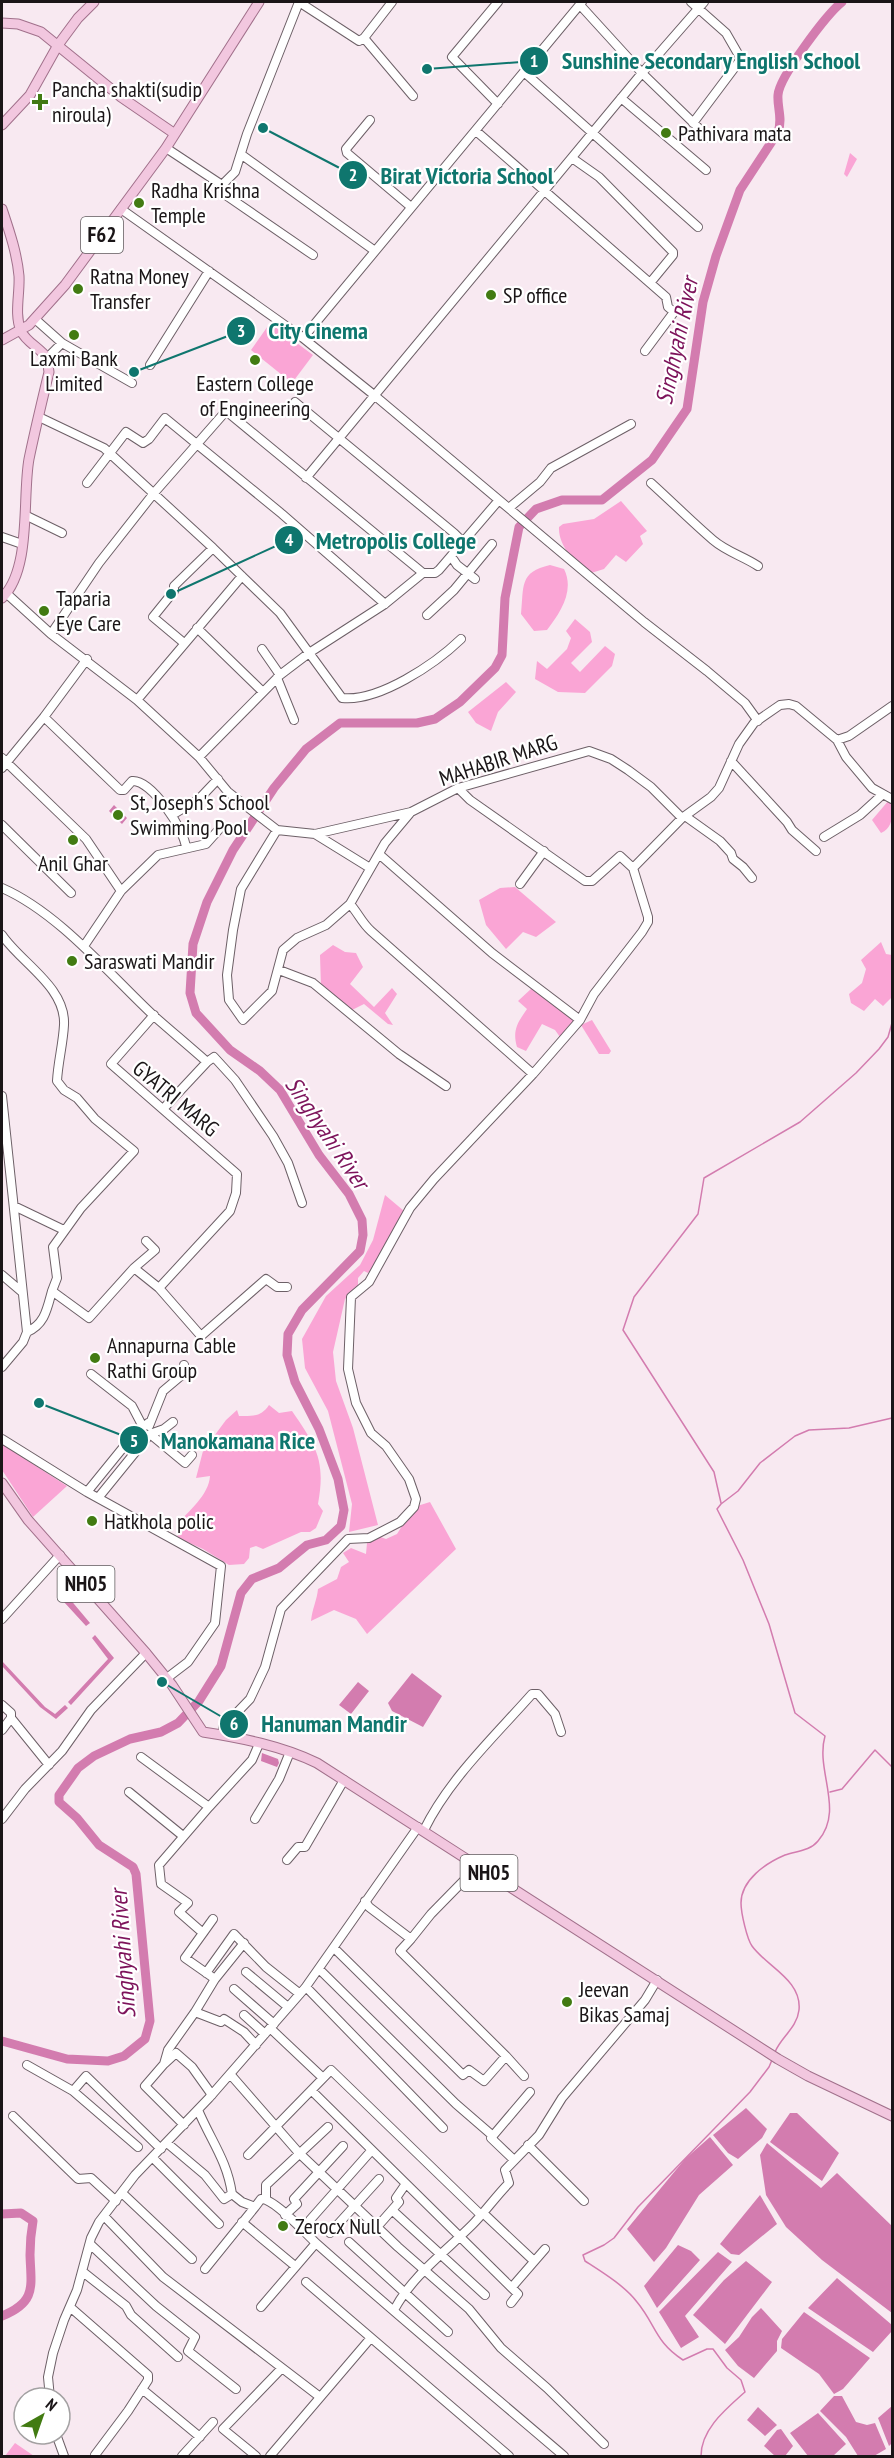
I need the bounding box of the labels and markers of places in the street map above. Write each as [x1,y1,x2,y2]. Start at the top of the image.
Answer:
callout: Sunshine Secondary English School [519,40,872,82]
place label: Pancha shakti(sudip niroula) [52,75,202,128]
marker: Pancha shakti(sudip niroula) [33,95,47,109]
place label: Pathivara mata [678,119,791,147]
marker: Pathivara mata [659,126,673,140]
callout: Birat Victoria School [338,154,565,196]
place label: Radha Krishna Temple [151,176,260,229]
marker: Radha Krishna Temple [132,196,146,210]
place label: Ratna Money Transfer [90,262,189,315]
place label: SP office [503,281,567,309]
marker: Ratna Money Transfer [71,282,85,296]
marker: SP office [484,288,498,302]
callout: City Cinema [226,310,380,352]
marker: Laxmi Bank Limited [67,328,81,342]
place label: Laxmi Bank Limited [30,344,118,397]
marker: Eastern College of Engineering [248,353,262,367]
place label: Eastern College of Engineering [196,369,314,422]
callout: Metropolis College [274,519,489,561]
place label: Taparia Eye Care [56,584,121,637]
marker: Taparia Eye Care [37,604,51,618]
place label: St, Joseph's School Swimming Pool [130,788,270,841]
marker: St, Joseph's School Swimming Pool [111,808,125,822]
marker: Anil Ghar [66,833,80,847]
place label: Anil Ghar [38,849,108,877]
place label: Saraswati Mandir [84,947,215,975]
marker: Saraswati Mandir [65,954,79,968]
place label: Annapurna Cable Rathi Group [107,1331,236,1384]
marker: Annapurna Cable Rathi Group [88,1351,102,1365]
callout: Manokamana Rice [119,1419,327,1461]
place label: Hatkhola polic [104,1507,214,1535]
marker: Hatkhola polic [85,1514,99,1528]
callout: Hanuman Mandir [219,1703,418,1745]
place label: Jeevan Bikas Samaj [578,1975,670,2028]
marker: Jeevan Bikas Samaj [560,1995,574,2009]
place label: Zerocx Null [295,2212,382,2240]
marker: Zerocx Null [276,2219,290,2233]

